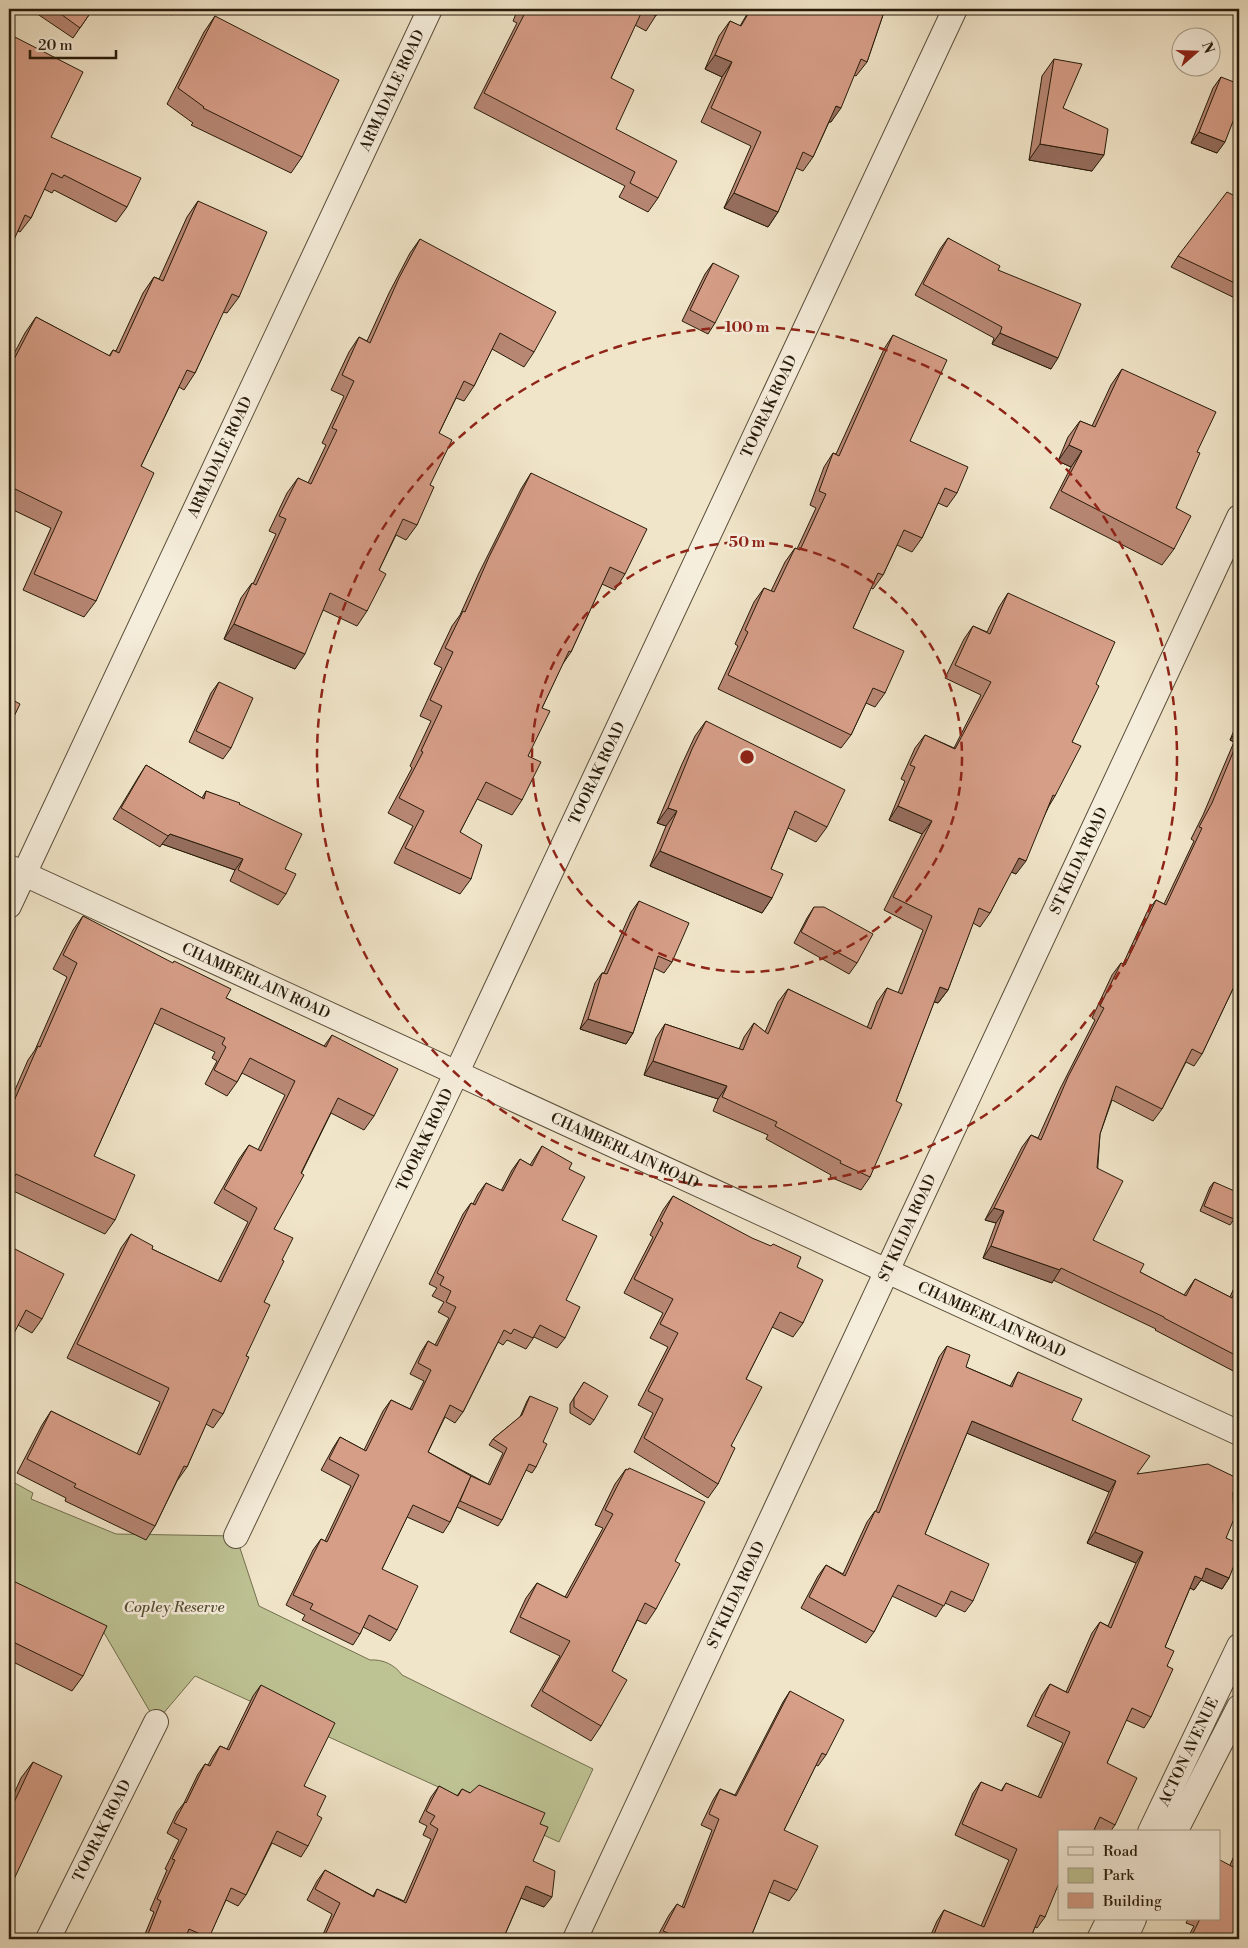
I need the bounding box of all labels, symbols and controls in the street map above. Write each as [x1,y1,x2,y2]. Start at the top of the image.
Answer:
street label: ARMADALE ROAD [355,27,428,155]
scale bar [30,28,116,60]
north arrow [1170,28,1220,78]
text: 20 m [38,36,73,55]
text: N [1197,40,1218,56]
text: 100 m [725,318,770,337]
street label: TOORAK ROAD [737,352,801,461]
street label: ARMADALE ROAD [183,393,256,522]
text: 50 m [729,533,765,552]
street label: TOORAK ROAD [565,719,629,828]
centre of rings [738,748,756,766]
street label: ST KILDA ROAD [1045,804,1112,917]
street label: CHAMBERLAIN ROAD [179,938,333,1023]
street label: TOORAK ROAD [392,1085,457,1194]
street label: CHAMBERLAIN ROAD [548,1108,702,1193]
street label: ST KILDA ROAD [874,1171,940,1284]
street label: CHAMBERLAIN ROAD [915,1277,1069,1362]
street label: ST KILDA ROAD [703,1538,769,1651]
park label: Copley Reserve [124,1598,224,1617]
street label: ACTON AVENUE [1154,1694,1223,1810]
street label: TOORAK ROAD [69,1776,135,1885]
legend [1058,1830,1220,1920]
text: Road [1103,1842,1138,1861]
text: Park [1103,1866,1135,1885]
text: Building [1102,1892,1162,1911]

